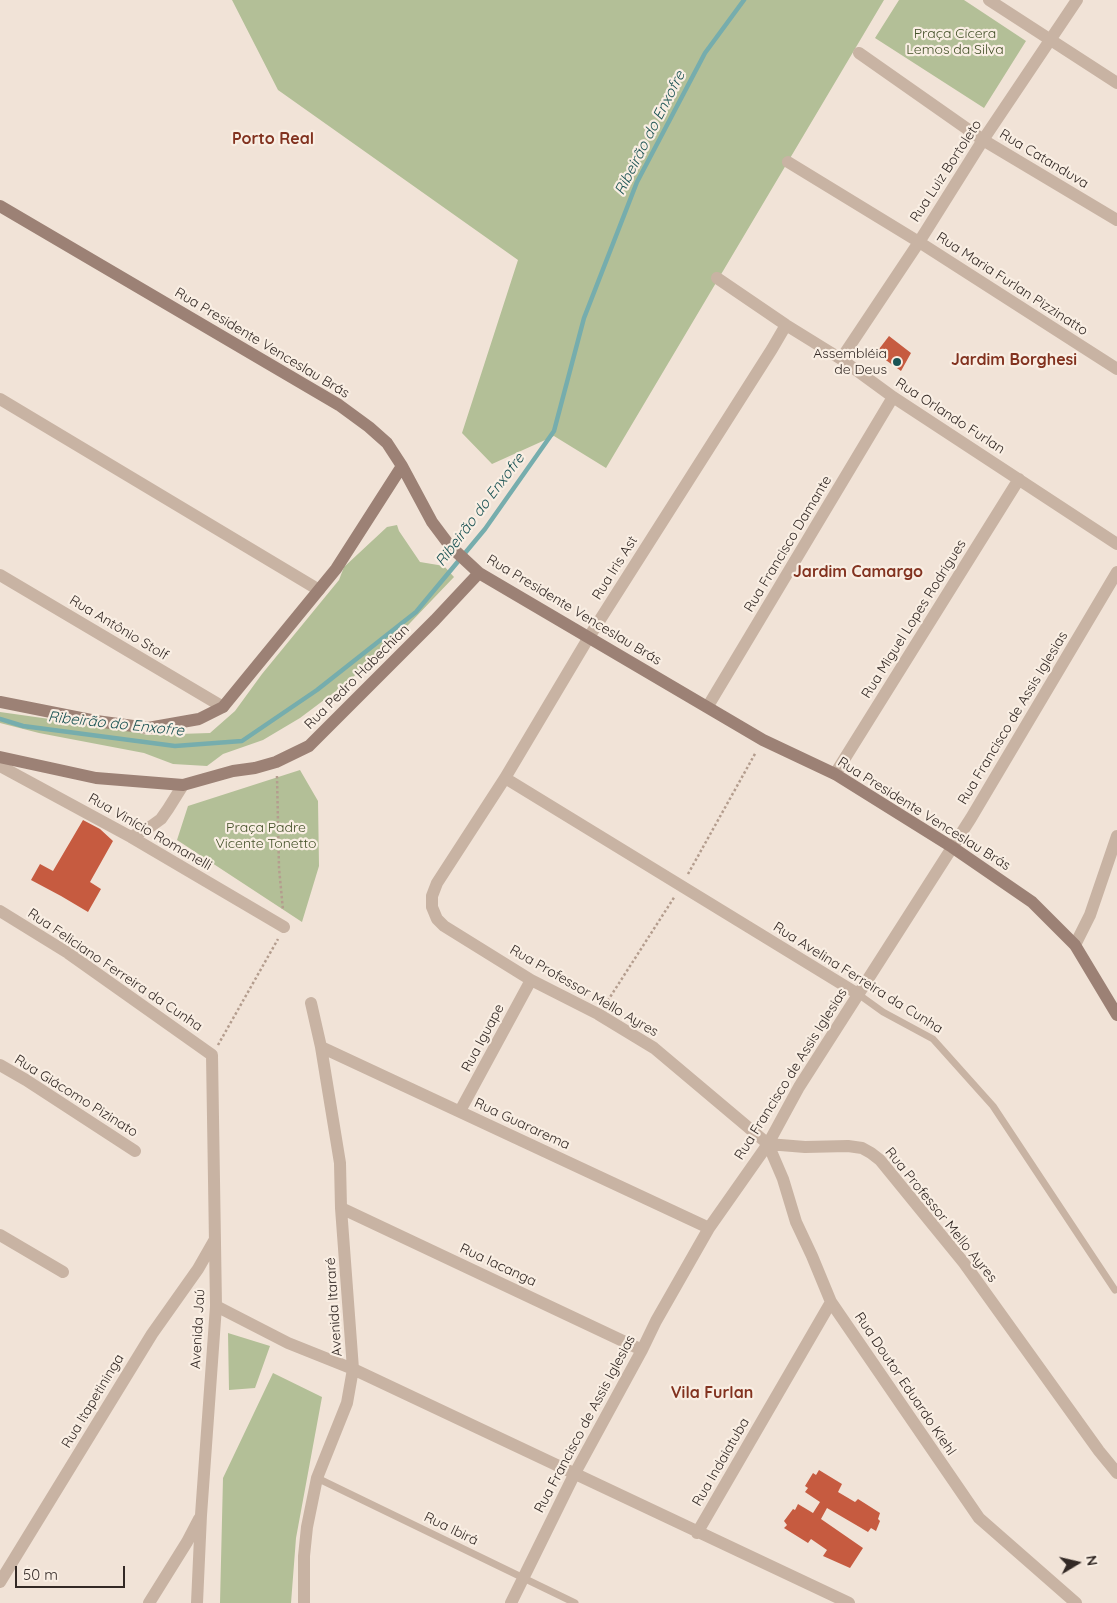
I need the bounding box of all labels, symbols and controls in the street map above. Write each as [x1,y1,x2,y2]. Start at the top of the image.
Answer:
park label: Praça Cícera Lemos da Silva [906,26,1004,58]
water label: Ribeirão do Enxofre [611,68,689,198]
street label: Rua Luiz Bortoleto [907,117,985,225]
street label: Rua Catanduva [996,126,1092,192]
district label: Porto Real [232,129,314,149]
street label: Rua Maria Furlan Pizzinatto [933,229,1091,339]
street label: Rua Presidente Venceslau Brás [172,284,352,402]
place label: Assembléia de Deus [813,346,887,378]
district label: Jardim Borghesi [951,350,1077,370]
marker: Assembléia de Deus [891,356,903,368]
street label: Rua Orlando Furlan [892,374,1008,458]
water label: Ribeirão do Enxofre [432,450,528,570]
street label: Rua Francisco Damante [741,473,835,615]
street label: Rua Iris Ast [589,533,641,603]
street label: Rua Miguel Lopes Rodrigues [858,537,970,701]
street label: Rua Presidente Venceslau Brás [484,551,664,669]
district label: Jardim Camargo [793,562,923,582]
street label: Rua Antônio Stolf [66,592,172,664]
street label: Rua Pedro Habechian [301,621,413,733]
street label: Rua Francisco de Assis Iglesias [955,628,1071,808]
water label: Ribeirão do Enxofre [47,708,185,740]
street label: Rua Presidente Venceslau Brás [834,754,1014,874]
street label: Rua Vinício Romanelli [85,790,215,874]
park label: Praça Padre Vicente Tonetto [215,820,317,852]
street label: Rua Feliciano Ferreira da Cunha [24,905,206,1035]
street label: Rua Avelina Ferreira da Cunha [770,919,946,1037]
street label: Rua Professor Mello Ayres [507,941,661,1041]
street label: Rua Francisco de Assis Iglesias [731,985,851,1163]
street label: Rua Iguape [458,1001,508,1075]
street label: Rua Giácomo Pizinato [11,1051,141,1141]
street label: Rua Guararema [471,1094,573,1154]
street label: Rua Professor Mello Ayres [881,1144,1001,1286]
street label: Rua Iacanga [457,1240,539,1290]
street label: Avenida Itararé [322,1257,346,1357]
street label: Avenida Jaú [188,1289,208,1369]
street label: Rua Doutor Eduardo Kiehl [851,1309,959,1459]
street label: Rua Francisco de Assis Iglesias [531,1332,639,1516]
street label: Rua Itapetininga [58,1351,128,1451]
district label: Vila Furlan [671,1383,753,1403]
street label: Rua Indaiatuba [689,1415,753,1509]
street label: Rua Ibirá [421,1509,481,1549]
north arrow [1052,1538,1102,1588]
text: N [1082,1554,1102,1567]
scale bar [18,1556,128,1588]
text: 50 m [23,1565,58,1584]

